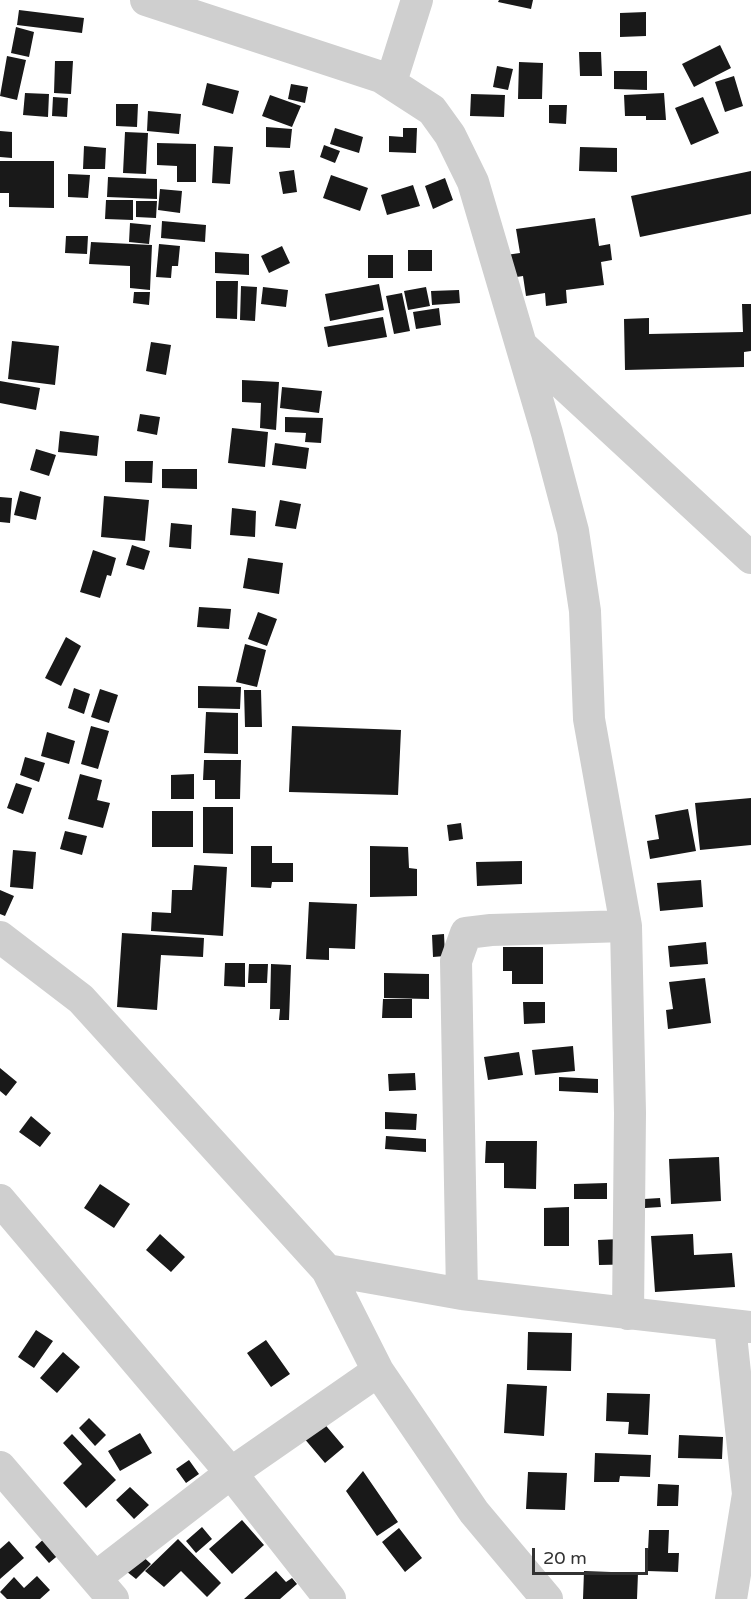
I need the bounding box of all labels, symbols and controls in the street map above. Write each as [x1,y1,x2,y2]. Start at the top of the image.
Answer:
scale bar [535,1536,650,1574]
text: 20 m [543,1547,587,1569]

